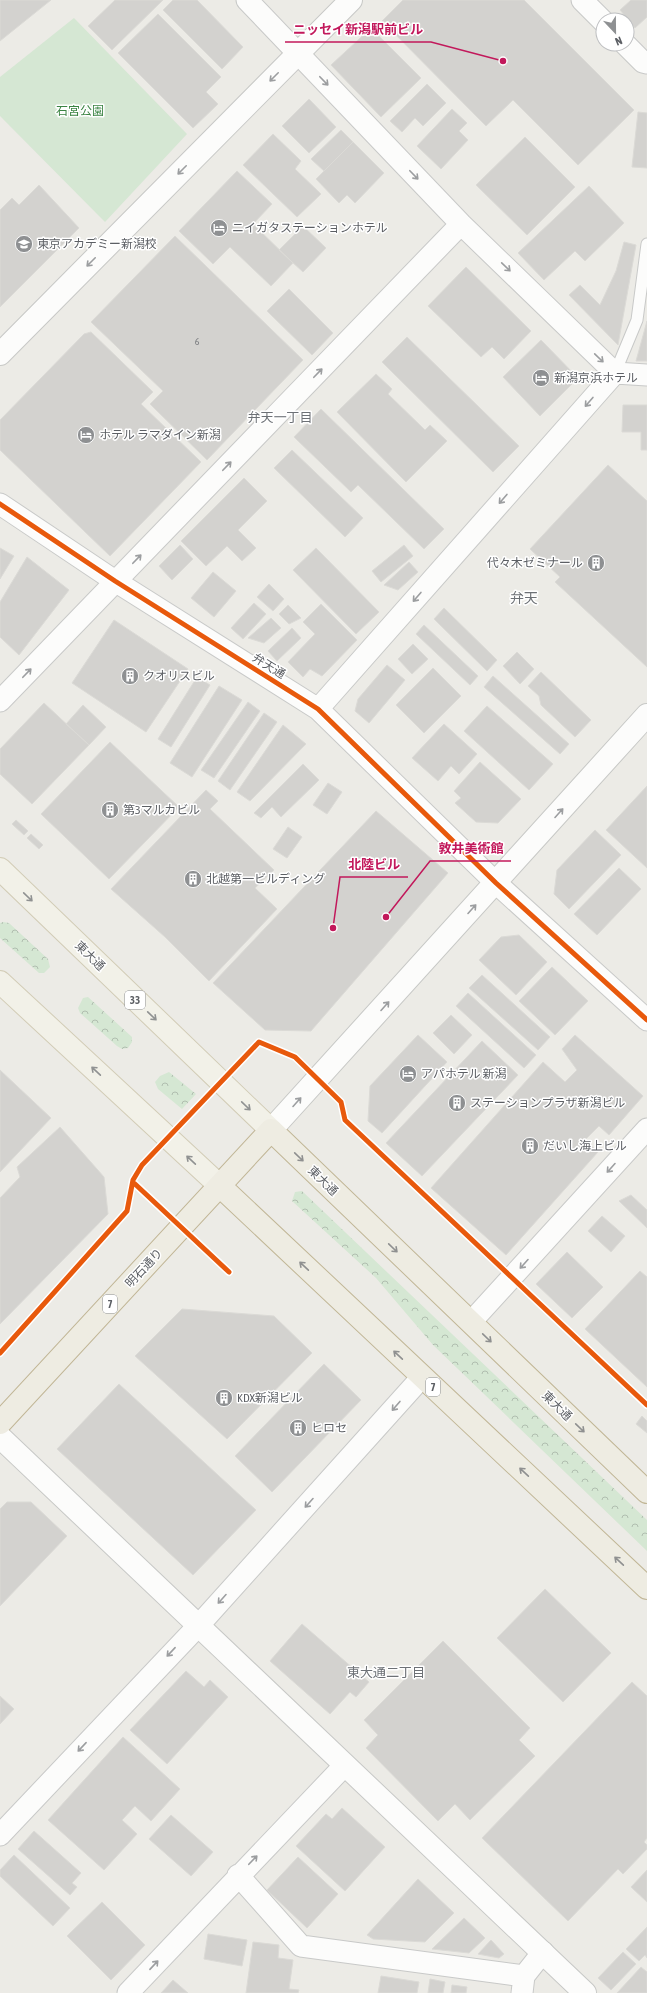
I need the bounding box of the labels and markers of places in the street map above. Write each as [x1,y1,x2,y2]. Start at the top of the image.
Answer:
callout: ニッセイ新潟駅前ビル [285,17,431,42]
hotel icon: ニイガタステーションホテル [209,218,229,238]
place label: ニイガタステーションホテル [232,221,388,235]
school or university icon: 東京アカデミー新潟校 [14,234,34,254]
place label: 東京アカデミー新潟校 [37,237,157,251]
hotel icon: 新潟京浜ホテル [531,368,551,388]
place label: 新潟京浜ホテル [554,371,638,385]
hotel icon: ホテル ラマダイン新潟 [76,425,96,445]
place label: ホテル ラマダイン新潟 [99,428,221,442]
building icon: 代々木ゼミナール [586,553,606,573]
place label: 代々木ゼミナール [487,556,583,570]
building icon: クオリスビル [120,666,140,686]
place label: クオリスビル [143,669,215,683]
building icon: 第3マルカビル [100,800,120,820]
place label: 第3マルカビル [123,803,200,817]
callout: 敦井美術館 [430,836,511,861]
callout: 北陸ビル [340,852,408,877]
building icon: 北越第一ビルディング [183,869,203,889]
place label: 北越第一ビルディング [206,872,325,886]
hotel icon: アパホテル 新潟 [398,1064,418,1084]
place label: アパホテル 新潟 [421,1067,506,1081]
building icon: ステーションプラザ新潟ビル [447,1093,467,1113]
place label: ステーションプラザ新潟ビル [470,1096,625,1110]
building icon: だいし海上ビル [520,1136,540,1156]
place label: だいし海上ビル [543,1139,627,1153]
building icon: KDX新潟ビル [214,1388,234,1408]
place label: KDX新潟ビル [237,1391,303,1405]
building icon: ヒロセ [288,1418,308,1438]
place label: ヒロセ [311,1421,347,1435]

